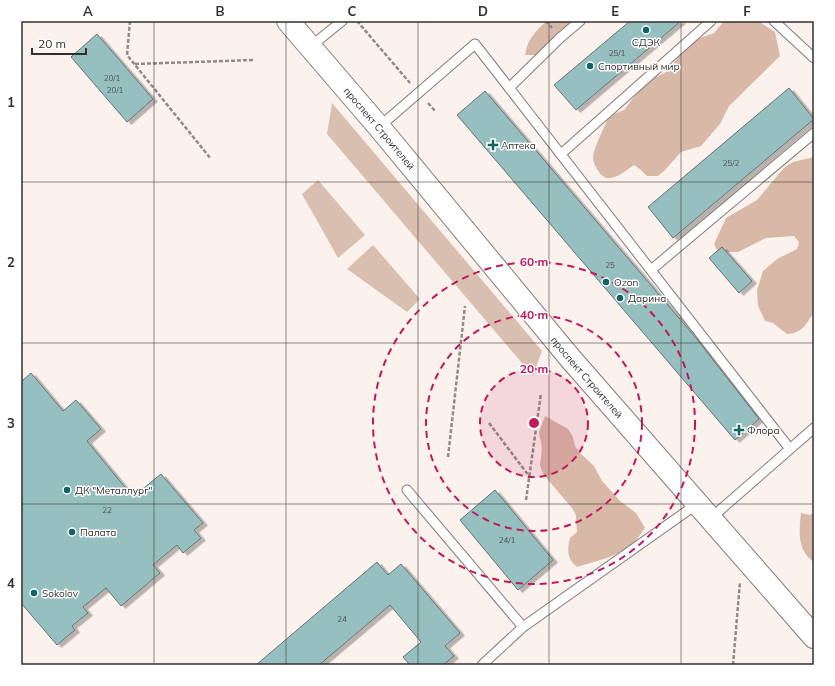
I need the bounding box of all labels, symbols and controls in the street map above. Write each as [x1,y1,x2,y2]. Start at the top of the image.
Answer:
text: A [83,3,93,19]
text: B [216,3,225,19]
text: C [348,3,357,19]
text: D [478,3,488,19]
text: E [611,3,619,19]
text: F [743,3,751,19]
marker: СДЭК [641,25,651,35]
scale bar [32,30,86,56]
text: 20 m [38,36,66,51]
place label: СДЭК [632,36,661,49]
house number: 25/1 [609,48,626,58]
place label: Спортивный мир [598,60,680,73]
marker: Спортивный мир [585,61,595,71]
house number: 20/1 [104,73,121,83]
house number: 20/1 [107,85,124,95]
street label: проспект Строителей [341,85,418,172]
text: 1 [7,94,15,110]
place label: Аптека [501,139,536,152]
marker: Аптека [488,140,498,150]
house number: 25/2 [723,158,740,168]
text: 2 [7,254,15,270]
text: 60 m [520,254,548,269]
house number: 25 [605,260,615,270]
place label: Ozon [614,276,639,289]
marker: Ozon [601,277,611,287]
place label: Дарина [628,292,666,305]
marker: Дарина [615,293,625,303]
text: 40 m [520,307,548,322]
street label: проспект Строителей [548,334,626,421]
text: 20 m [520,361,548,376]
text: 3 [7,415,15,431]
centre of rings [527,416,541,430]
place label: Флора [747,424,780,437]
marker: Флора [734,425,744,435]
place label: ДК "Металлург" [75,484,153,497]
marker: ДК "Металлург" [62,485,72,495]
house number: 22 [102,505,112,515]
place label: Палата [80,526,116,539]
marker: Палата [67,527,77,537]
house number: 24/1 [499,535,516,545]
text: 4 [7,575,15,591]
place label: Sokolov [42,587,79,600]
marker: Sokolov [29,588,39,598]
house number: 24 [337,614,347,624]

